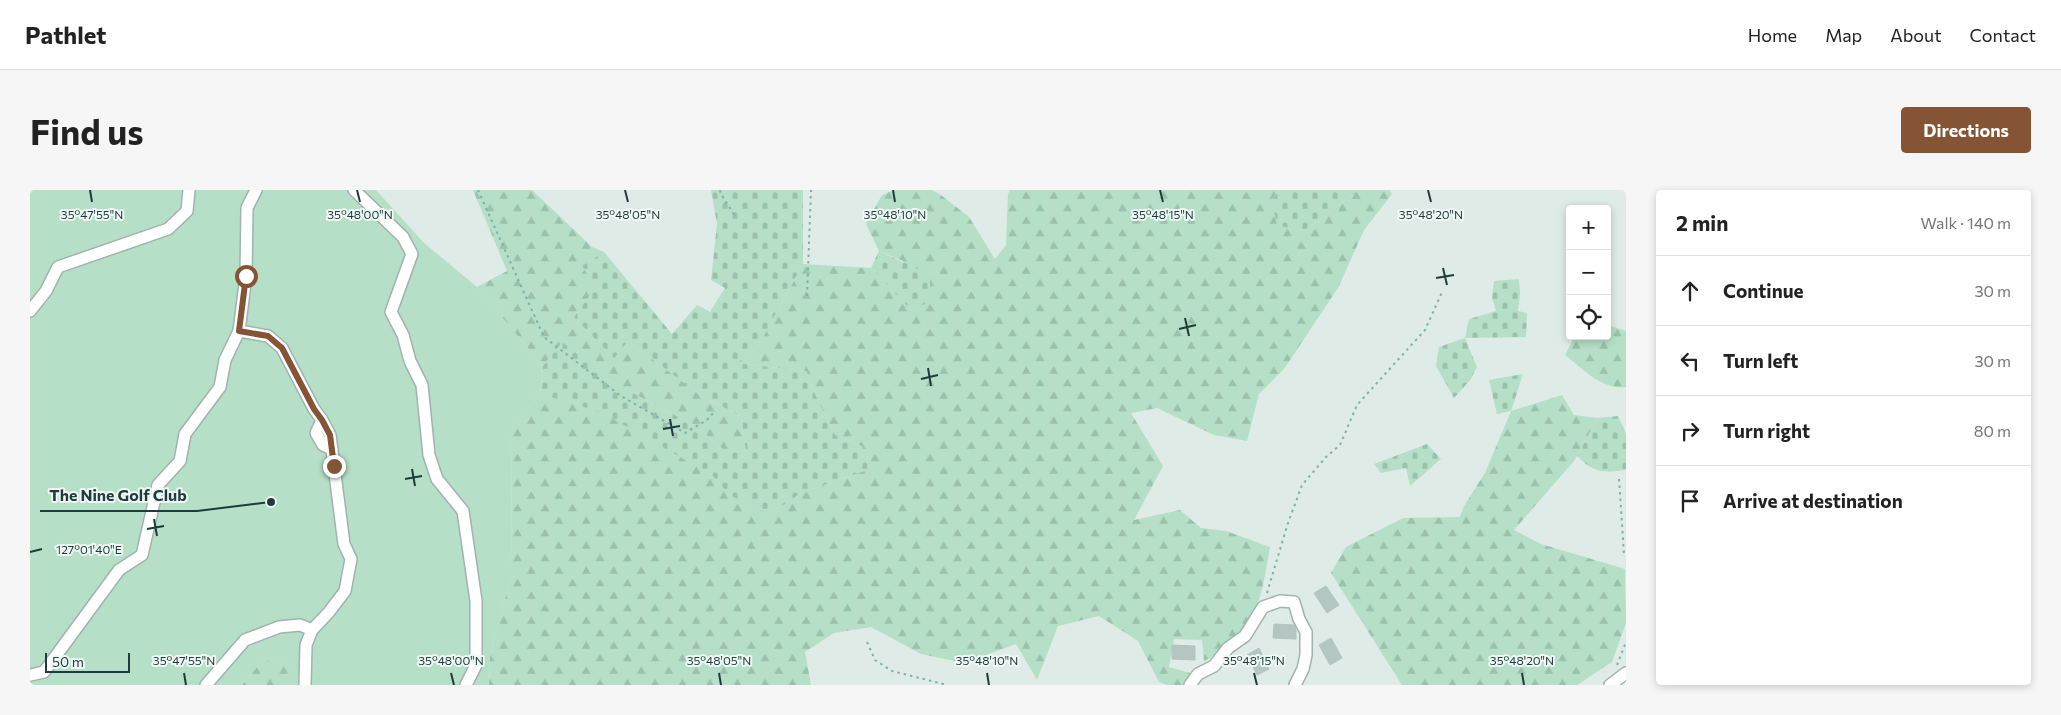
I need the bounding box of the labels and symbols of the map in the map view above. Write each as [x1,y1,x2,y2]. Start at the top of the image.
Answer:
text: 35°47'55"N [61,207,123,221]
text: 35°48'00"N [327,207,393,221]
text: 35°48'05"N [596,207,660,221]
text: 35°48'10"N [864,207,926,221]
text: 35°48'15"N [1132,207,1194,221]
text: 35°48'20"N [1399,207,1463,221]
route start [235,265,258,288]
route end [323,455,346,478]
callout: The Nine Golf Club [40,480,197,511]
text: The Nine Golf Club [49,485,187,504]
text: 127°01'40"E [56,542,122,556]
scale bar [45,650,130,673]
text: 35°47'55"N [153,653,215,667]
text: 35°48'00"N [418,653,484,667]
text: 35°48'05"N [687,653,751,667]
text: 35°48'10"N [956,653,1018,667]
text: 35°48'15"N [1223,653,1285,667]
text: 35°48'20"N [1490,653,1554,667]

